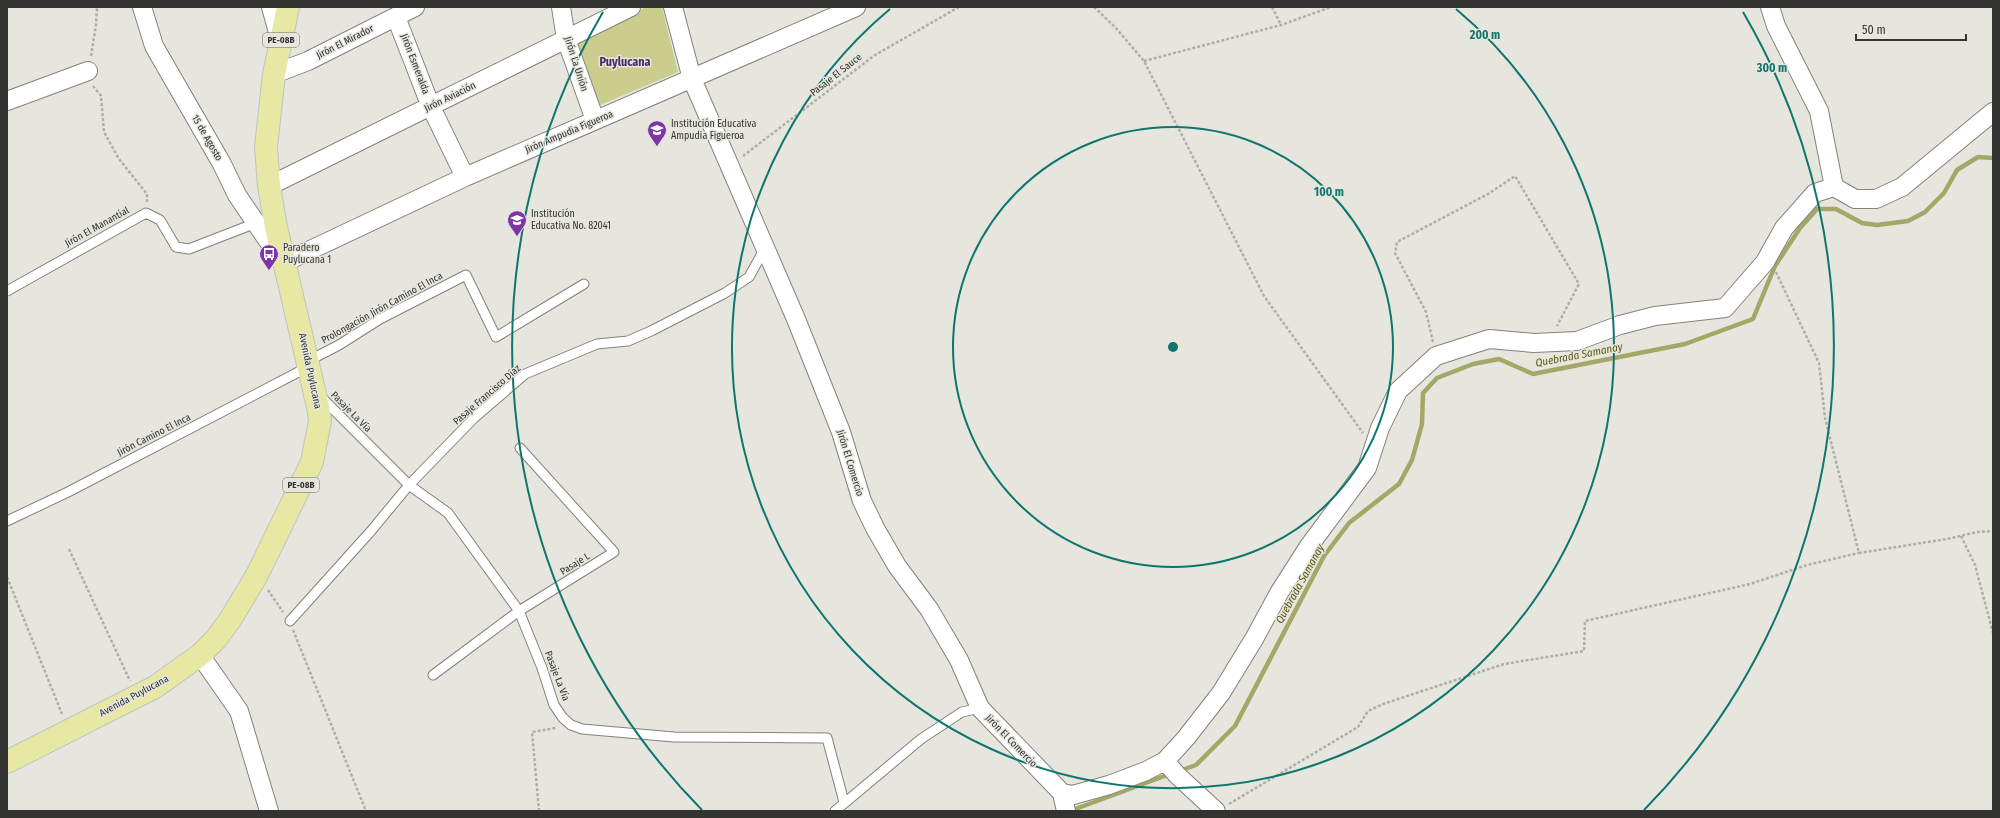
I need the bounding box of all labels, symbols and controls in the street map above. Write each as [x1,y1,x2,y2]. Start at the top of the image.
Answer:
scale bar [1856,16,1966,42]
street label: Jirón El Mirador [314,22,376,62]
text: 50 m [1862,23,1886,37]
text: 200 m [1469,28,1500,42]
street label: Jirón Esmeralda [398,32,432,96]
road number: PE-08B [263,33,299,47]
street label: Jirón La Unión [561,35,591,93]
street label: Pasaje El Sauce [808,51,864,99]
district label: Puylucana [599,55,651,69]
text: 300 m [1756,61,1787,75]
street label: Jirón Aviación [422,79,478,115]
street label: Jirón Ampudia Figueroa [523,108,615,156]
street label: 15 de Agosto [189,113,225,163]
place label: Institución Educativa Ampudia Figueroa [671,118,756,142]
school or university icon: Institución Educativa Ampudia Figueroa [646,119,668,147]
text: 100 m [1314,185,1344,199]
street label: Jirón El Manantial [63,204,132,250]
place label: Institución Educativa No. 82041 [531,208,611,232]
school or university icon: Institución Educativa No. 82041 [506,209,528,237]
place label: Paradero Puylucana 1 [283,242,331,266]
bus stop icon: Paradero Puylucana 1 [258,243,280,271]
street label: Prolongación Jirón Camino El Inca [319,270,445,346]
street label: Avenida Puylucana [296,332,324,410]
centre of rings [1166,340,1180,354]
water label: Quebrada Samanay [1534,340,1625,370]
street label: Pasaje Francisco Díaz [450,362,523,428]
street label: Pasaje La Vía [328,388,375,435]
street label: Jirón Camino El Inca [115,411,193,459]
street label: Jirón El Comercio [834,428,866,498]
road number: PE-08B [283,478,319,492]
water label: Quebrada Samanay [1273,541,1328,626]
street label: Pasaje L [558,550,593,578]
street label: Pasaje La Vía [542,649,573,703]
street label: Avenida Puylucana [97,673,171,719]
street label: Jirón El Comercio [983,712,1039,770]

